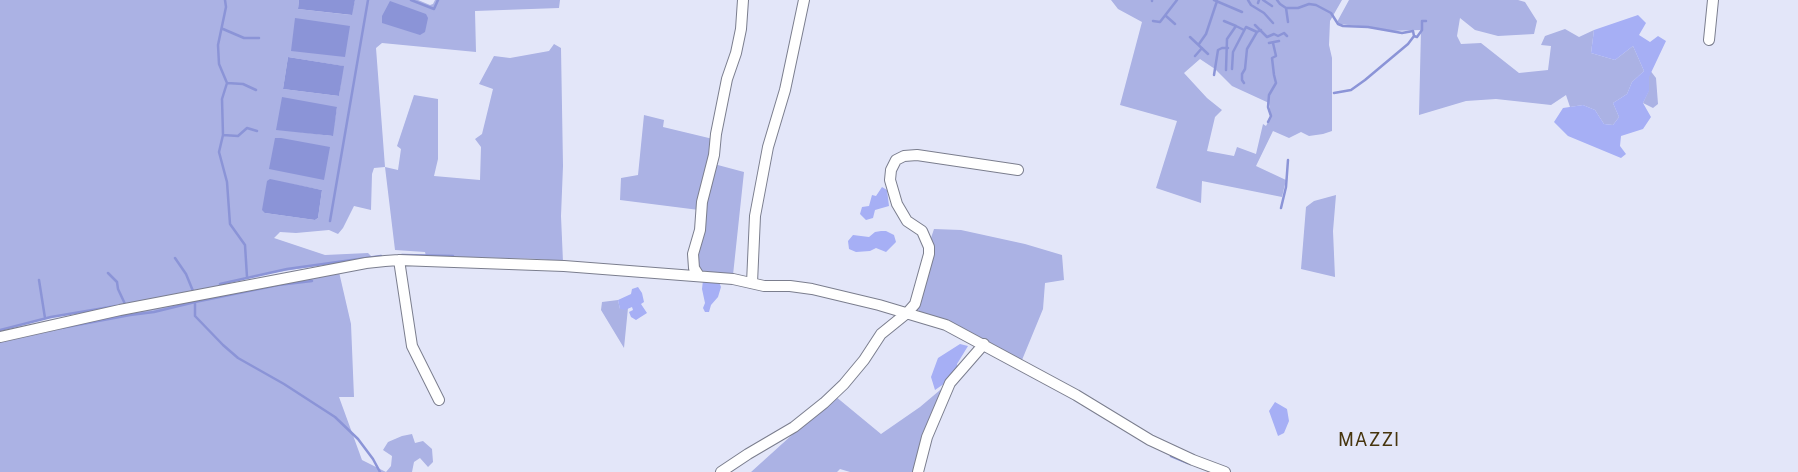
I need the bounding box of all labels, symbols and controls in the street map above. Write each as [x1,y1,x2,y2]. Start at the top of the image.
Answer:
district label: MAZZI [1337,429,1401,451]

